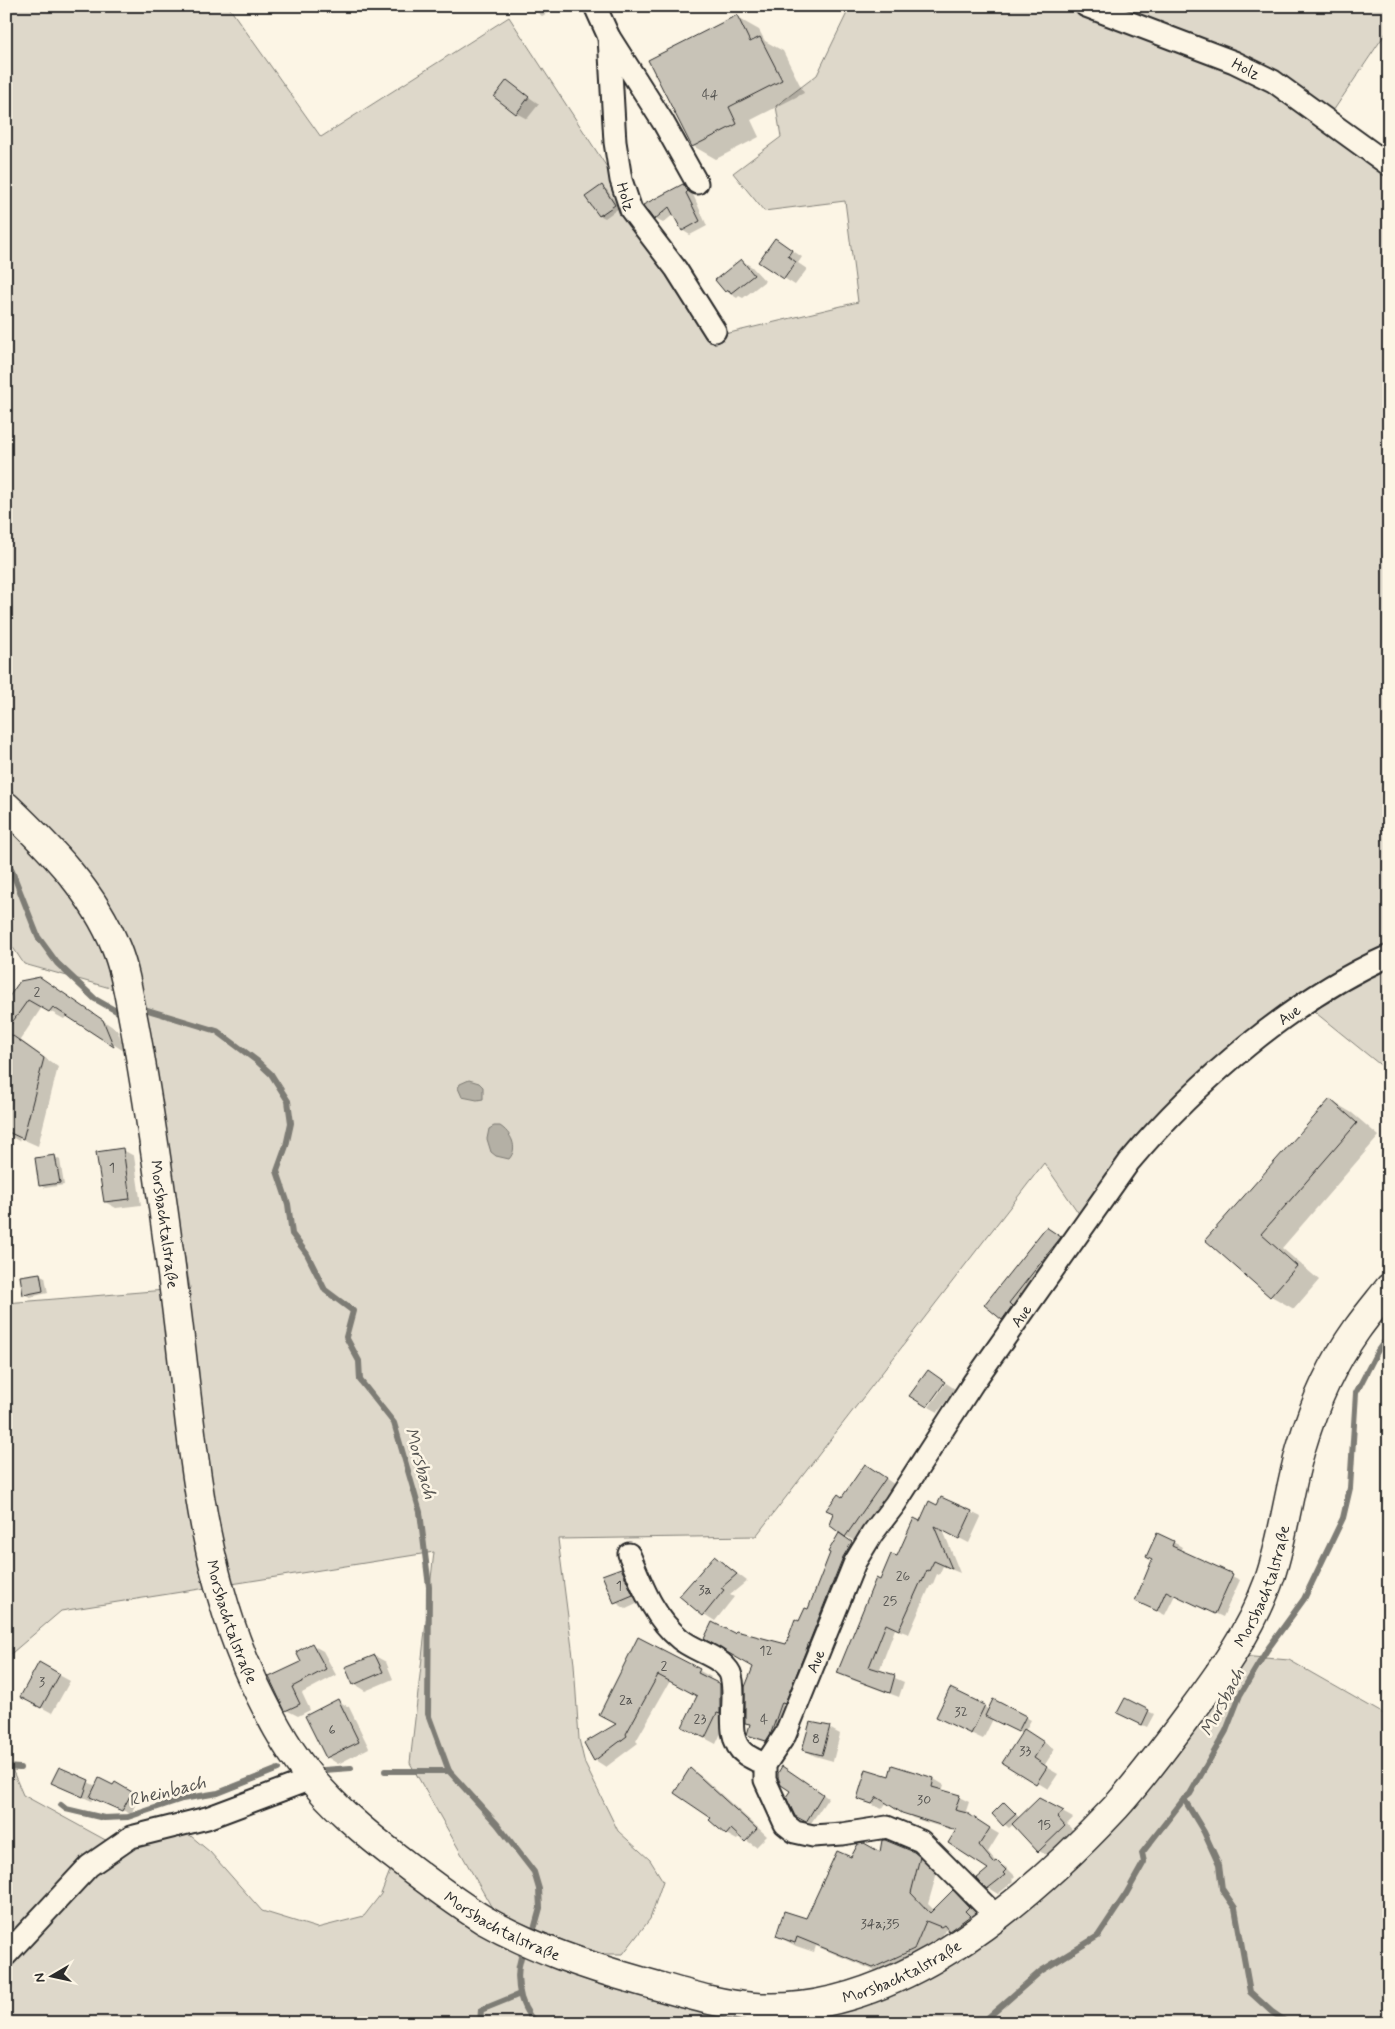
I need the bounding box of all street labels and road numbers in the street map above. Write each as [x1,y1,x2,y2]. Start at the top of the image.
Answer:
street label: Holz [1228,54,1264,85]
street label: Holz [610,180,640,214]
street label: Aue [1274,1000,1306,1031]
street label: Morsbachtalstraße [145,1159,183,1290]
street label: Aue [1007,1300,1038,1332]
street label: Morsbachtalstraße [1230,1523,1295,1651]
street label: Morsbachtalstraße [201,1558,262,1687]
street label: Aue [802,1646,831,1676]
street label: Morsbachtalstraße [439,1887,563,1966]
street label: Morsbachtalstraße [840,1936,966,2009]

